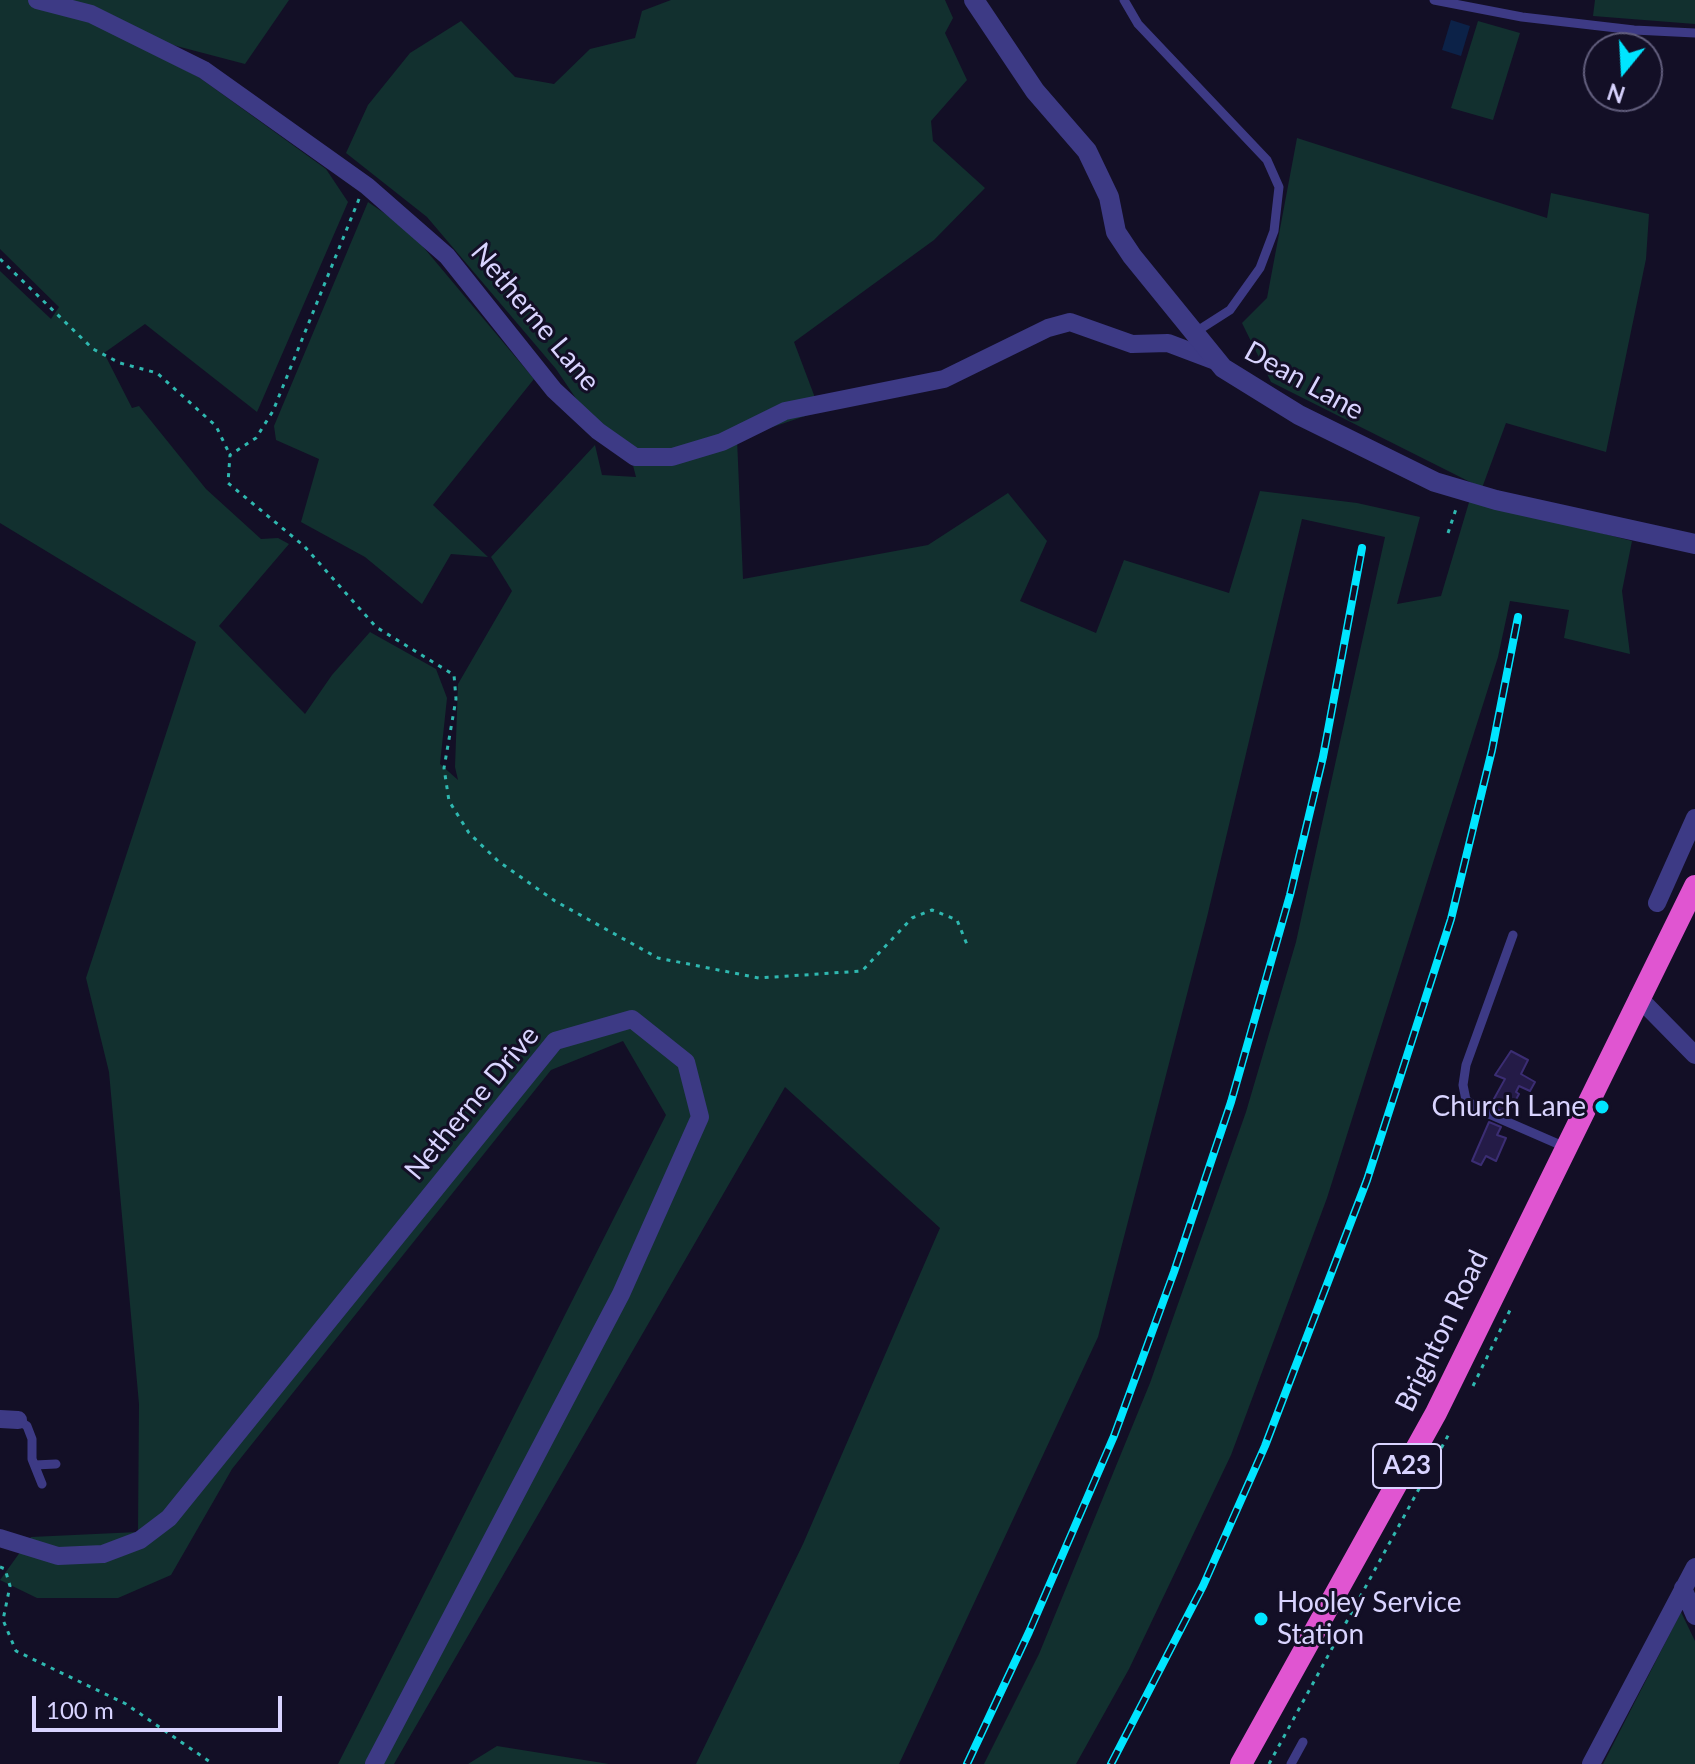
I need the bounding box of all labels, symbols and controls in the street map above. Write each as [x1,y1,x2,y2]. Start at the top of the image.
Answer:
north arrow [1583,32,1663,112]
text: N [1604,78,1628,109]
street label: Netherne Lane [463,236,607,398]
street label: Dean Lane [1238,334,1370,428]
street label: Netherne Drive [398,1019,546,1187]
place label: Church Lane [1432,1090,1586,1124]
marker: Church Lane [1593,1098,1611,1116]
street label: Brighton Road [1388,1245,1496,1417]
road number: A23 [1373,1444,1441,1488]
place label: Hooley Service Station [1277,1586,1461,1652]
marker: Hooley Service Station [1252,1610,1270,1628]
scale bar [36,1680,286,1730]
text: 100 m [46,1695,114,1724]

